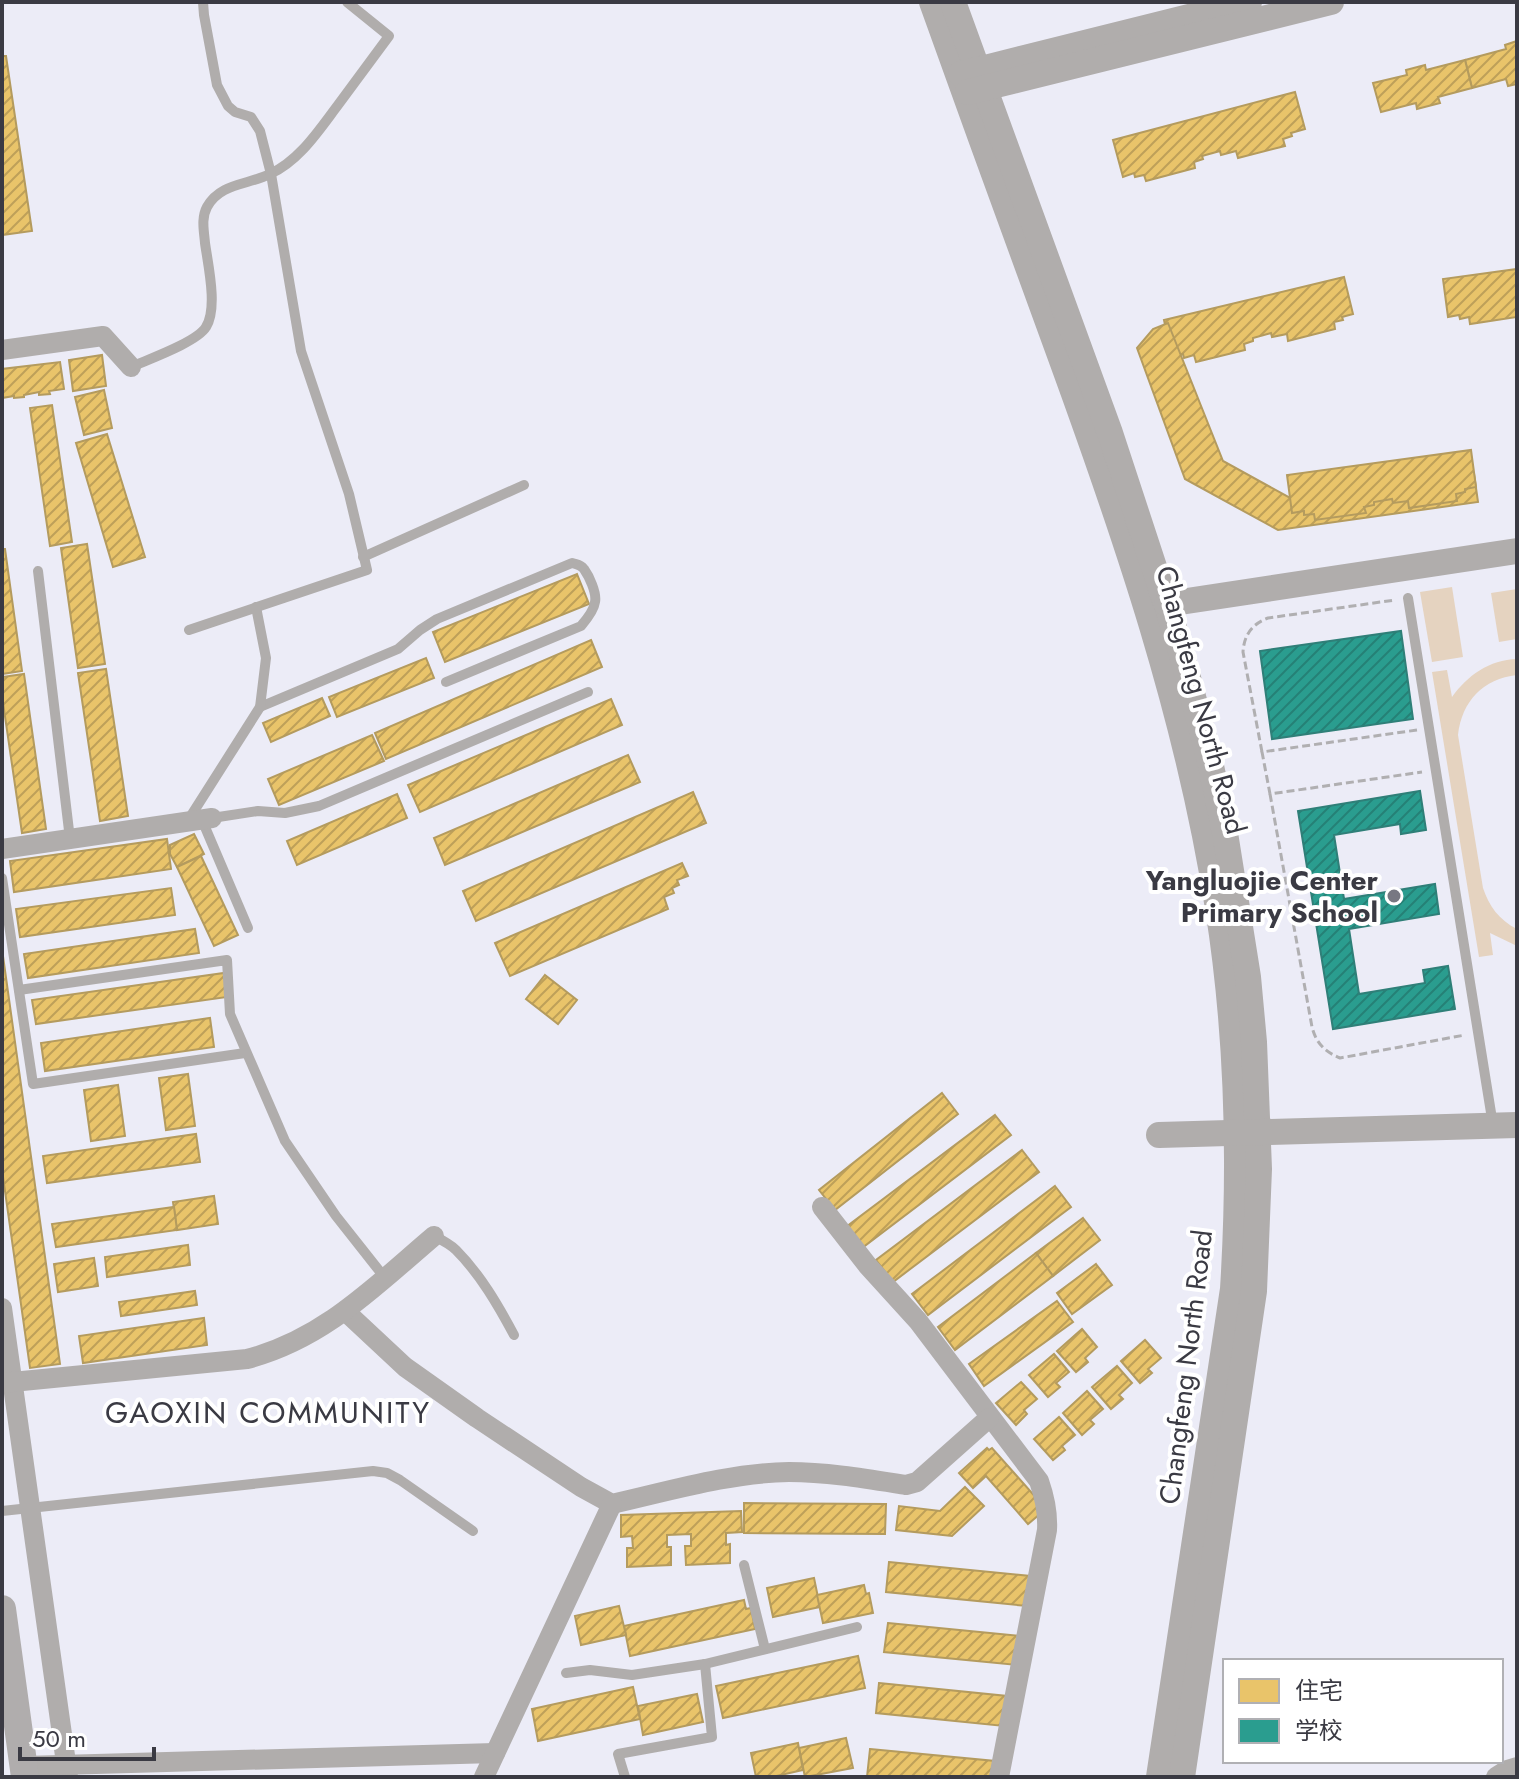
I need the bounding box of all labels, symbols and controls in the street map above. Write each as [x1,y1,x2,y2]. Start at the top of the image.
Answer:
street label: Changfeng North Road [1145,561,1257,839]
place label: Yangluojie Center Primary School [1145,860,1378,933]
marker: Yangluojie Center Primary School [1385,887,1403,905]
street label: Changfeng North Road [1149,1227,1223,1507]
district label: GAOXIN COMMUNITY [105,1391,431,1434]
legend [1223,1659,1503,1763]
text: 住宅 [1295,1673,1343,1708]
scale bar [20,1711,154,1761]
text: 学校 [1295,1713,1343,1748]
text: 50 m [32,1721,86,1756]

